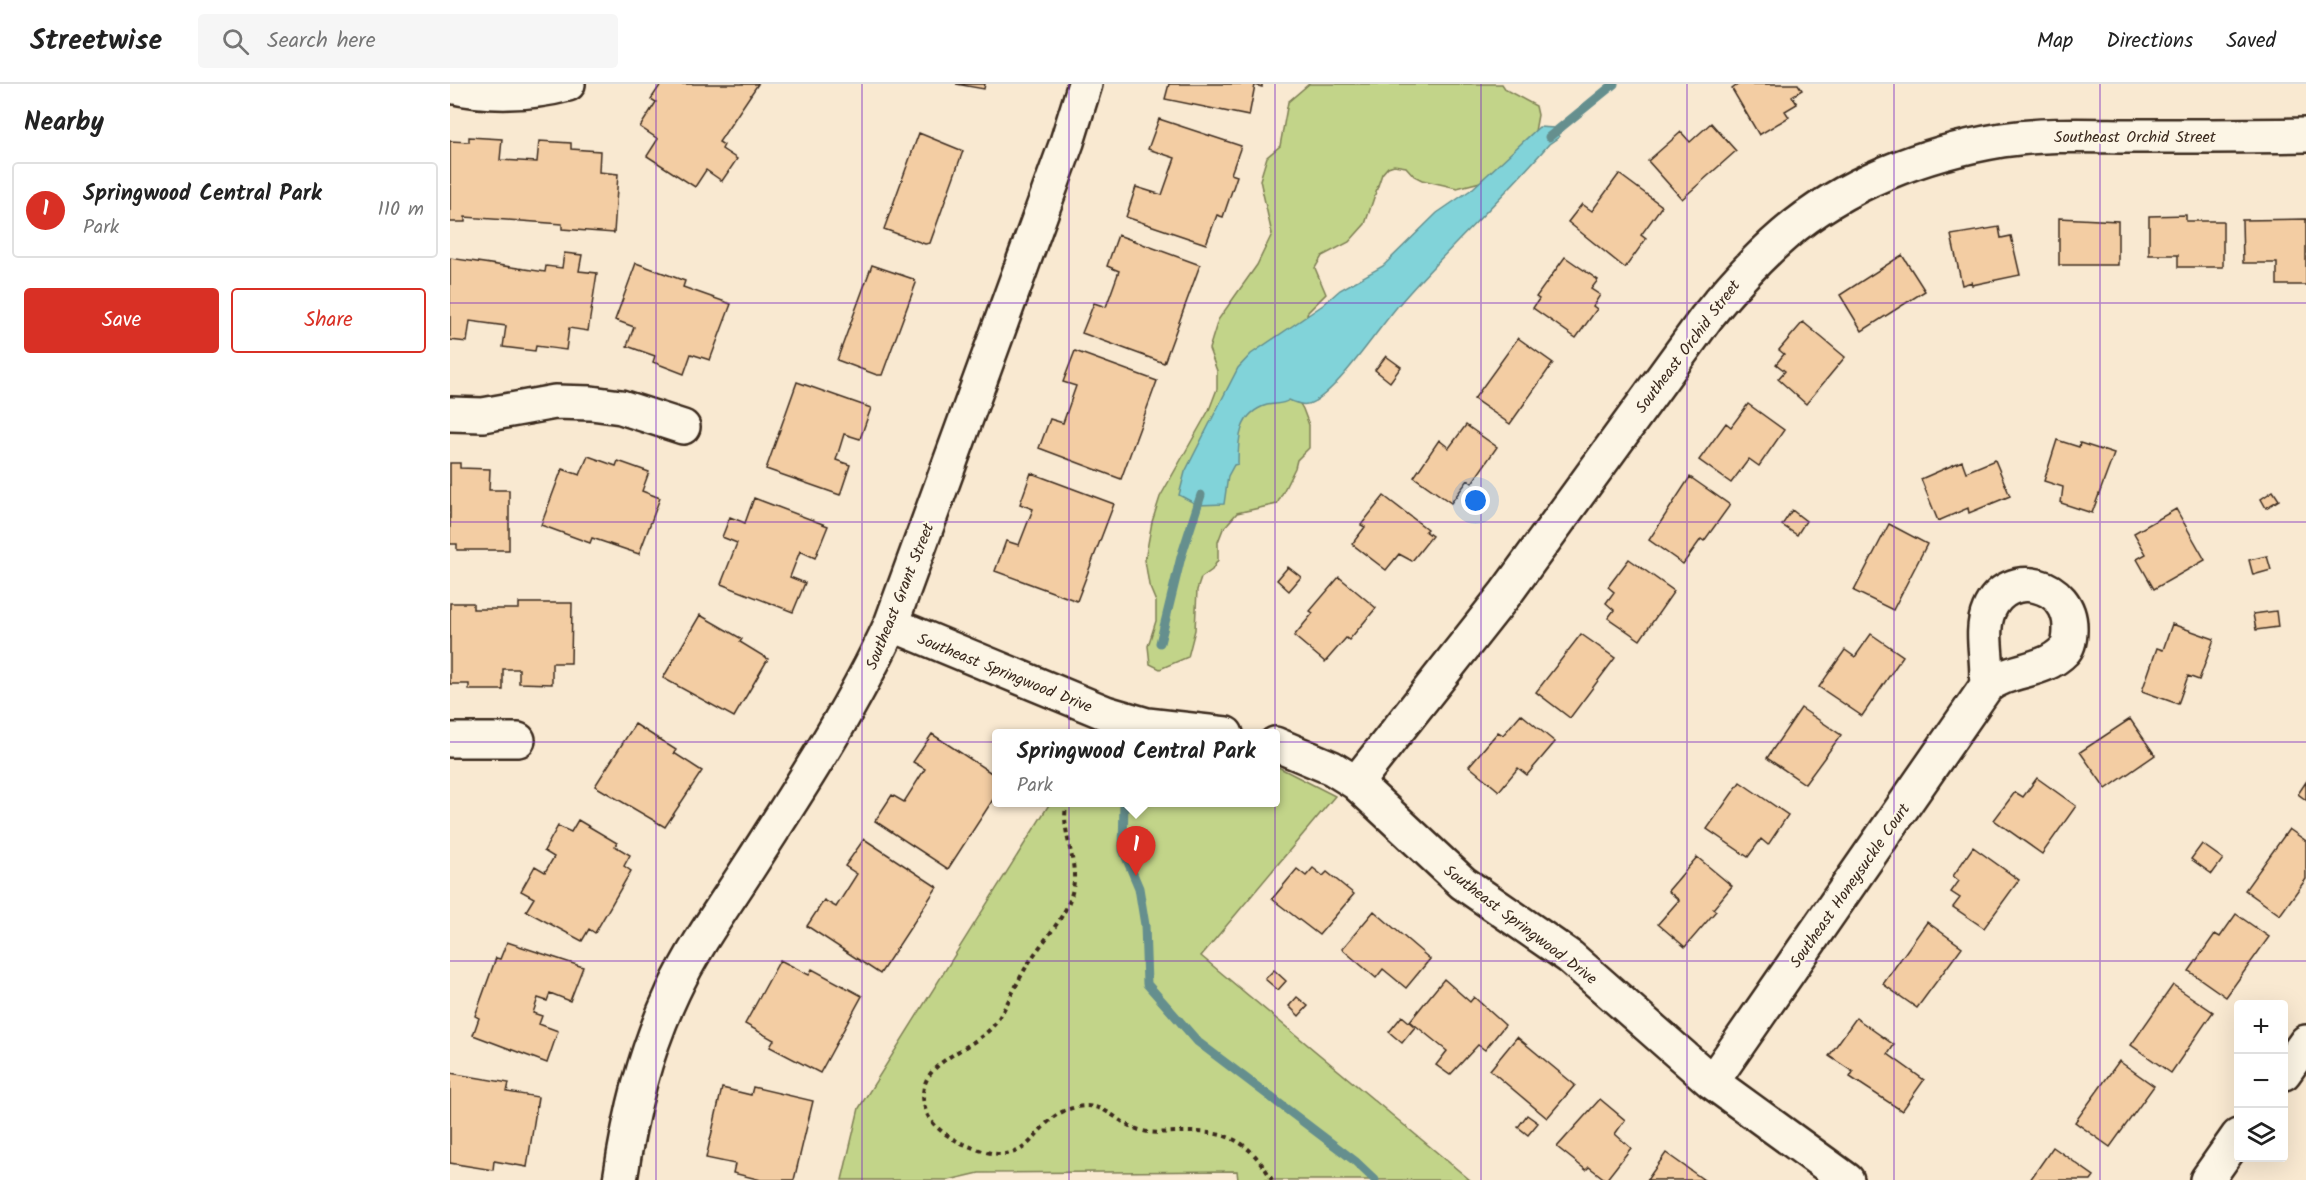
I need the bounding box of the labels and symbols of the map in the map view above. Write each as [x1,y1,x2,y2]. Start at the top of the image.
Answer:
street label: Southeast Orchid Street [2054,125,2217,150]
street label: Southeast Orchid Street [1629,274,1747,419]
your location [1461,486,1490,515]
street label: Southeast Grant Street [859,519,942,674]
street label: Southeast Springwood Drive [913,627,1096,720]
street label: Southeast Honeysuckle Court [1784,798,1917,973]
pin: 1 [1116,826,1156,876]
street label: Southeast Springwood Drive [1438,859,1602,991]

